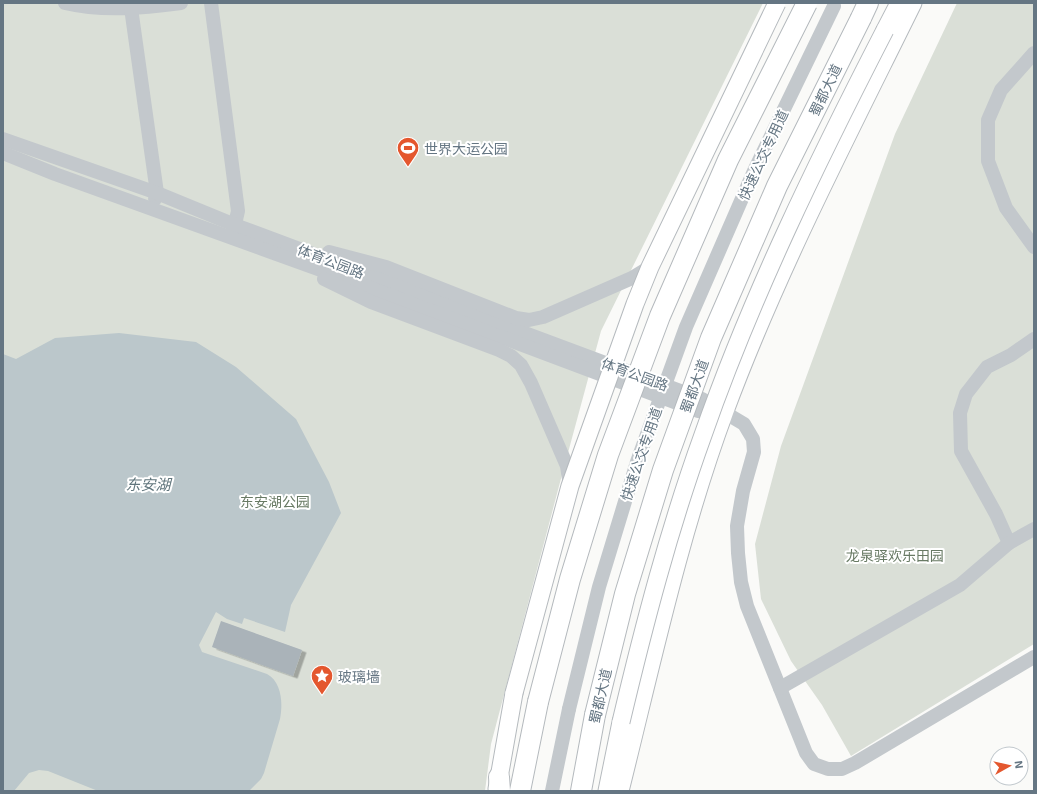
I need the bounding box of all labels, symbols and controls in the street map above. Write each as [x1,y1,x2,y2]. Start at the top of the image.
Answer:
street label: 蜀都大道 [805,61,845,119]
street label: 快速公交专用道 [735,107,791,203]
sports icon: 世界大运公园 [395,135,421,168]
place label: 世界大运公园 [424,140,508,157]
street label: 体育公园路 [295,241,367,281]
street label: 体育公园路 [599,354,671,394]
street label: 蜀都大道 [676,357,712,415]
street label: 快速公交专用道 [617,405,665,503]
water label: 东安湖 [125,475,172,493]
park label: 东安湖公园 [240,493,310,510]
park label: 龙泉驿欢乐田园 [846,547,944,564]
place icon: 玻璃墙 [309,663,335,696]
street label: 蜀都大道 [585,667,615,725]
place label: 玻璃墙 [338,668,380,685]
north arrow [989,746,1029,786]
text: N [1012,760,1026,769]

